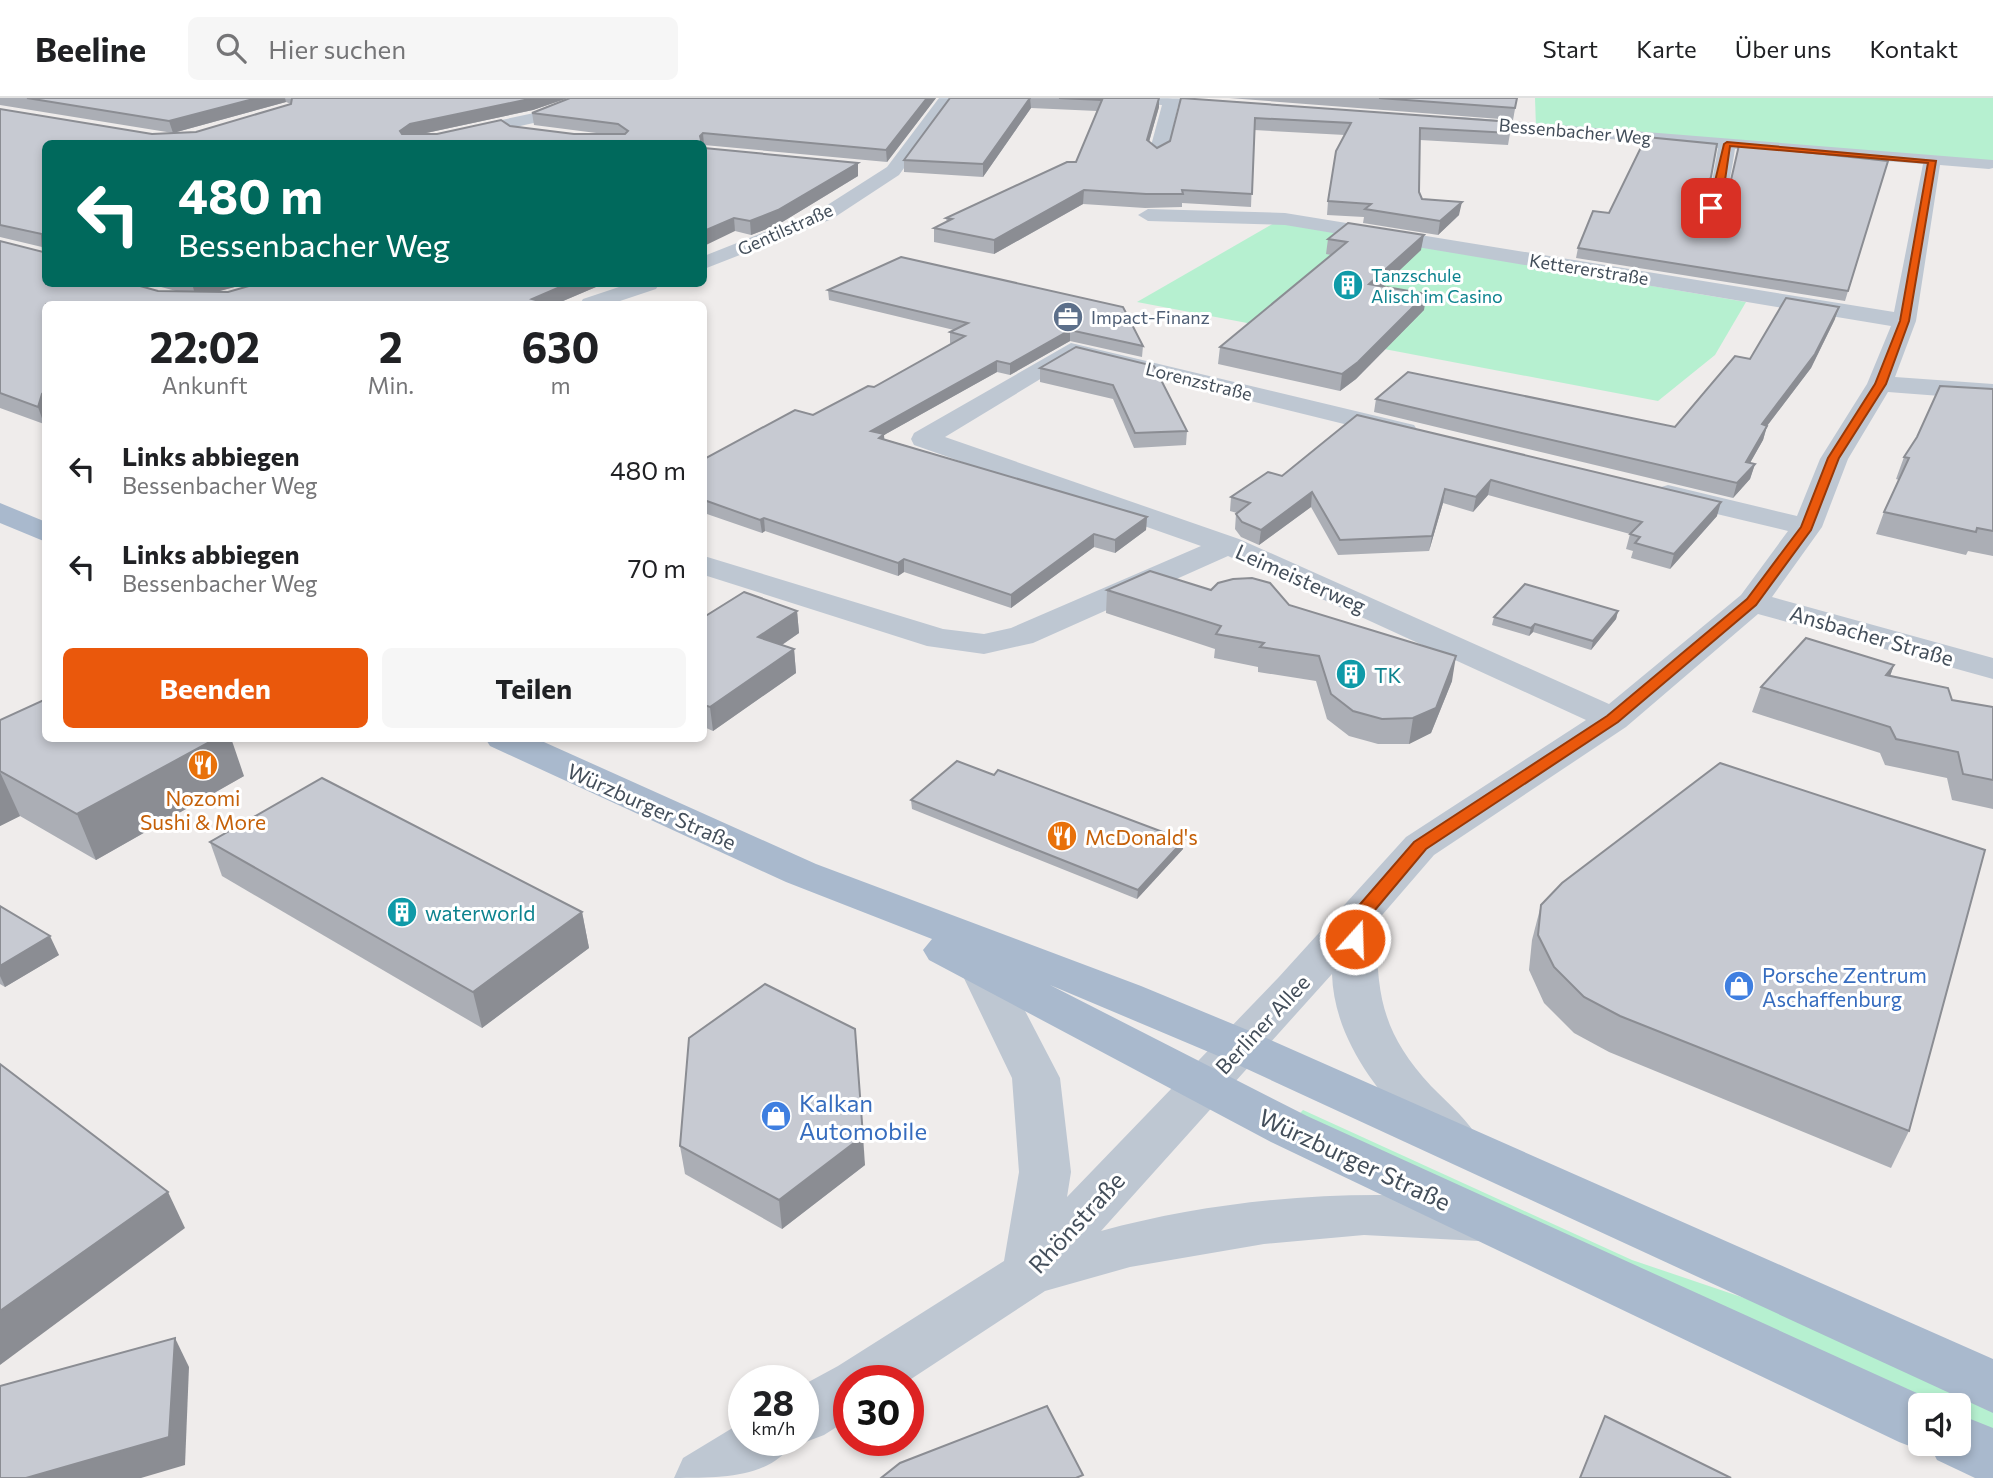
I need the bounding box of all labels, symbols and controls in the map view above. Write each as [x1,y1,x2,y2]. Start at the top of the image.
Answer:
search box [188,17,678,80]
text: Beeline [35,28,146,69]
icon: search [212,29,250,67]
text: Hier suchen [268,33,406,64]
text: Start [1543,34,1598,63]
text: Karte [1636,34,1697,63]
text: Über uns [1735,34,1831,63]
text: Kontakt [1869,34,1958,63]
street label: Bessenbacher Weg [1498,113,1652,149]
text: 480 m [178,164,323,224]
icon: left [63,168,154,259]
pin [1681,178,1741,238]
icon: arrive [1692,189,1730,227]
street label: Gentilstraße [734,198,836,260]
text: Bessenbacher Weg [178,224,450,264]
street label: Kettererstraße [1528,249,1650,289]
place label: Tanzschule Alisch im Casino [1371,264,1503,307]
building icon: Tanzschule Alisch im Casino [1331,268,1365,302]
office icon: Impact-Finanz [1051,300,1085,334]
place label: Impact-Finanz [1091,306,1210,328]
text: 22:02 [149,320,260,372]
text: 2 [379,320,403,372]
text: 630 [521,320,599,372]
street label: Lorenzstraße [1143,357,1255,405]
text: Ankunft [162,371,248,399]
text: Min. [367,371,414,399]
text: m [550,371,571,399]
text: Links abbiegen [122,440,300,471]
icon: left [63,450,101,488]
text: 480 m [610,454,686,485]
text: Bessenbacher Weg [122,471,318,499]
text: Links abbiegen [122,538,300,569]
street label: Leimeisterweg [1232,538,1370,618]
icon: left [63,548,101,586]
text: 70 m [628,552,686,583]
text: Bessenbacher Weg [122,569,318,597]
street label: Ansbacher Straße [1787,600,1957,670]
button: Beenden [63,648,368,728]
button: Teilen [382,648,686,728]
building icon: TK [1334,657,1368,691]
place label: TK [1374,662,1402,687]
restaurant icon: Nozomi Sushi & More [186,748,220,782]
street label: Würzburger Straße [564,758,740,854]
place label: Nozomi Sushi & More [140,785,266,834]
restaurant icon: McDonald's [1045,819,1079,853]
place label: McDonald's [1085,824,1198,849]
building icon: waterworld [385,895,419,929]
place label: waterworld [425,900,535,925]
position arrow [1318,902,1392,976]
place label: Porsche Zentrum Aschaffenburg [1762,962,1927,1011]
street label: Berliner Allee [1210,969,1314,1079]
shop icon: Porsche Zentrum Aschaffenburg [1722,969,1756,1003]
place label: Kalkan Automobile [799,1088,927,1145]
shop icon: Kalkan Automobile [759,1099,793,1133]
street label: Würzburger Straße [1255,1102,1455,1216]
street label: Rhönstraße [1022,1165,1130,1279]
speed limit sign: 30 [833,1365,924,1456]
text: 28 [753,1380,794,1423]
map controls [1908,1393,1971,1456]
button: sound [1908,1393,1971,1456]
text: km/h [752,1417,795,1439]

